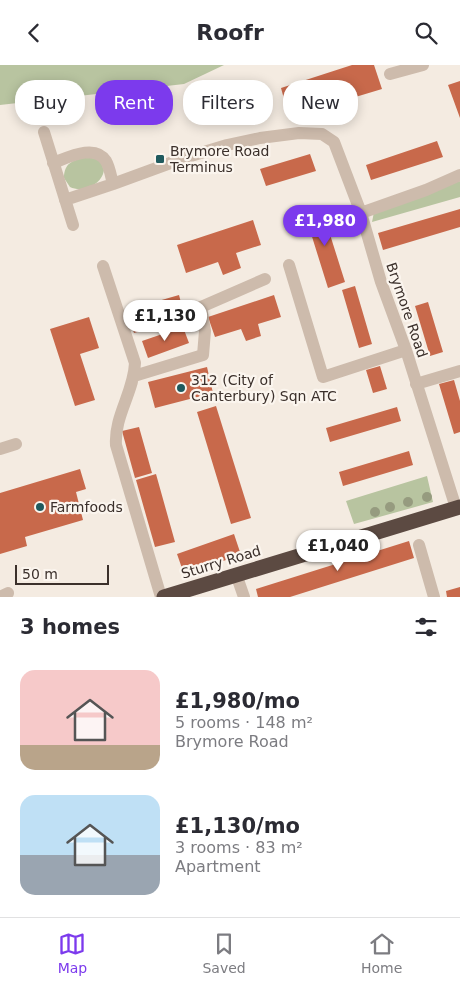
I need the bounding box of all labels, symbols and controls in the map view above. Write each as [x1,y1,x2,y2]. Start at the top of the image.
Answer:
icon: back [20,19,48,47]
icon: search [412,19,440,47]
text: Roofr [196,20,264,45]
chip: Buy [15,80,85,125]
chip: Rent [95,80,173,125]
chip: Filters [183,80,273,125]
chip: New [283,80,358,125]
place label: Brymore Road Terminus [169,143,270,175]
marker: Brymore Road Terminus [154,153,166,165]
pin: £1,980 [284,205,366,247]
text: £1,980 [294,211,356,230]
street label: Brymore Road [383,260,431,360]
pin: £1,130 [124,299,206,342]
text: £1,130 [134,306,196,325]
place label: 312 (City of Canterbury) Sqn ATC [191,372,337,404]
marker: 312 (City of Canterbury) Sqn ATC [175,382,187,394]
place label: Farmfoods [50,499,123,515]
marker: Farmfoods [34,501,46,513]
pin: £1,040 [297,529,379,572]
text: £1,040 [307,536,369,555]
street label: Sturry Road [179,542,263,582]
scale bar [15,562,109,585]
text: 50 m [22,566,58,582]
icon: filters [412,613,440,641]
text: 3 homes [20,615,120,639]
text: £1,980/mo [175,689,300,713]
icon: home [60,690,120,750]
text: 5 rooms · 148 m² [175,713,313,732]
text: Brymore Road [175,732,289,751]
text: £1,130/mo [175,814,300,838]
icon: home [60,815,120,875]
text: 3 rooms · 83 m² [175,838,303,857]
text: Apartment [175,857,261,876]
tab: Map [58,930,87,976]
tab: Saved [202,930,246,976]
tab: Home [361,930,402,976]

